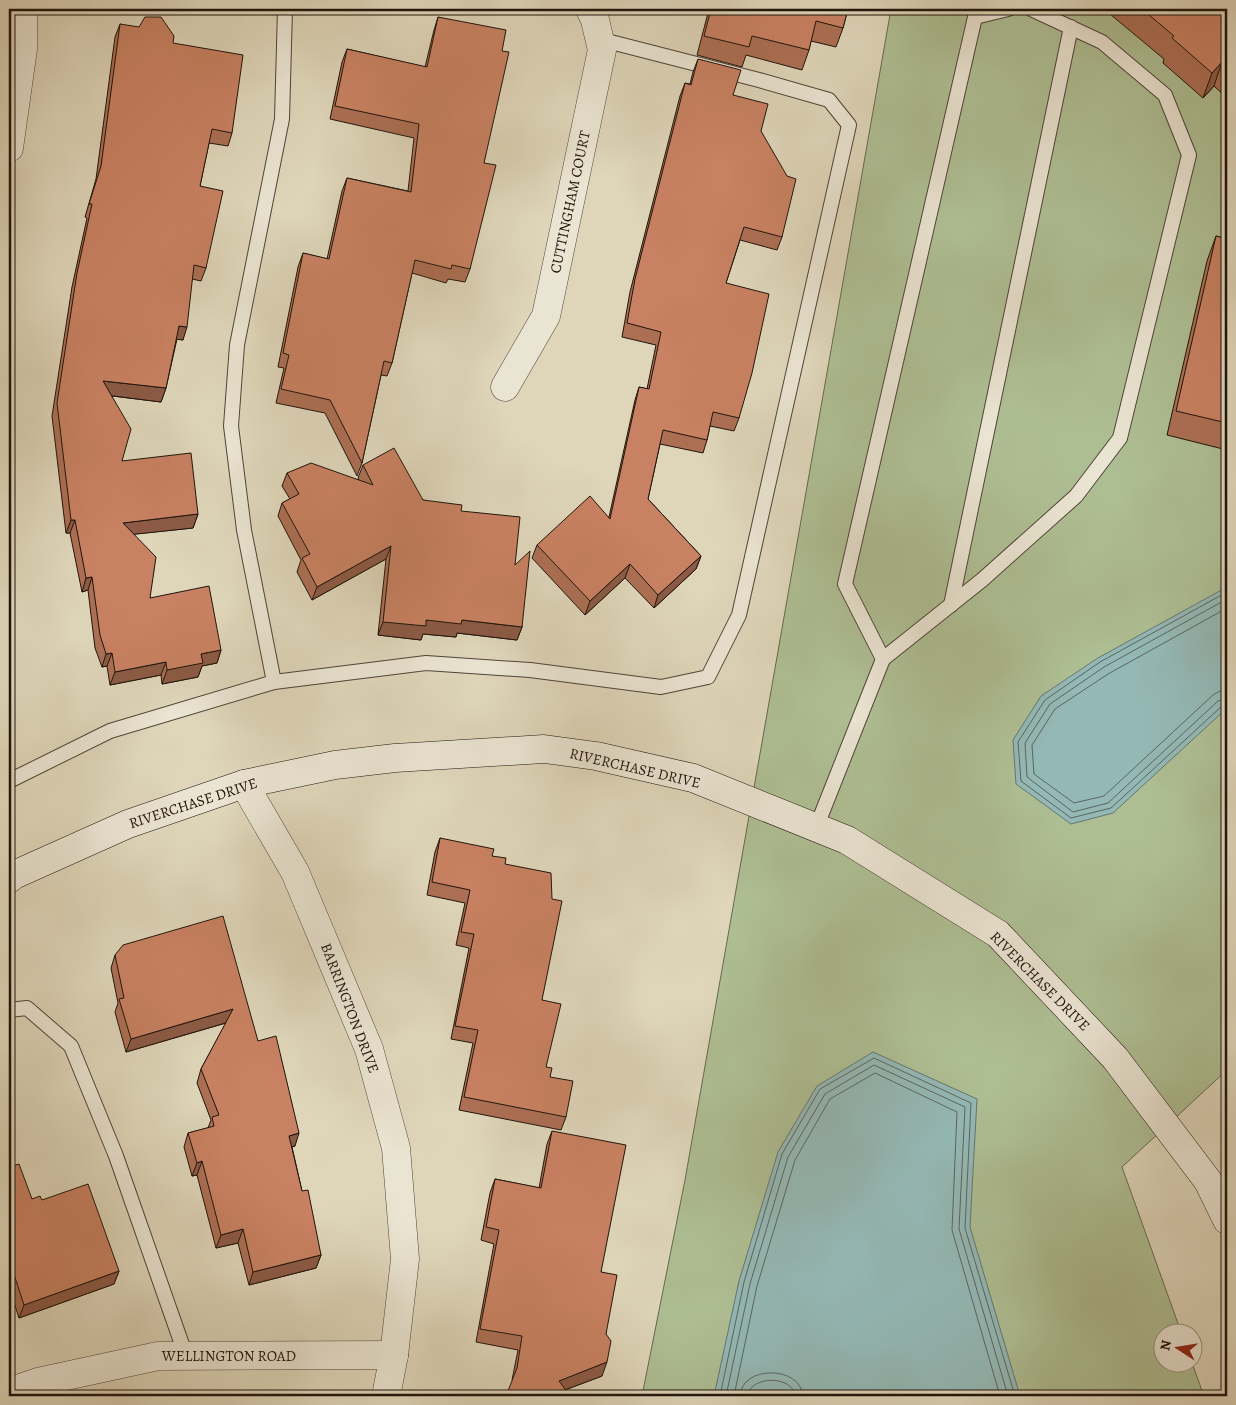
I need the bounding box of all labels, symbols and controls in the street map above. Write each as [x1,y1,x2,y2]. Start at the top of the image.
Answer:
street label: CUTTINGHAM COURT [545,128,595,275]
street label: RIVERCHASE DRIVE [568,743,702,793]
street label: RIVERCHASE DRIVE [126,773,260,833]
street label: RIVERCHASE DRIVE [986,927,1094,1035]
street label: BARRINGTON DRIVE [316,940,384,1076]
north arrow [1154,1322,1204,1372]
text: N [1155,1338,1176,1352]
street label: WELLINGTON ROAD [161,1346,296,1366]

